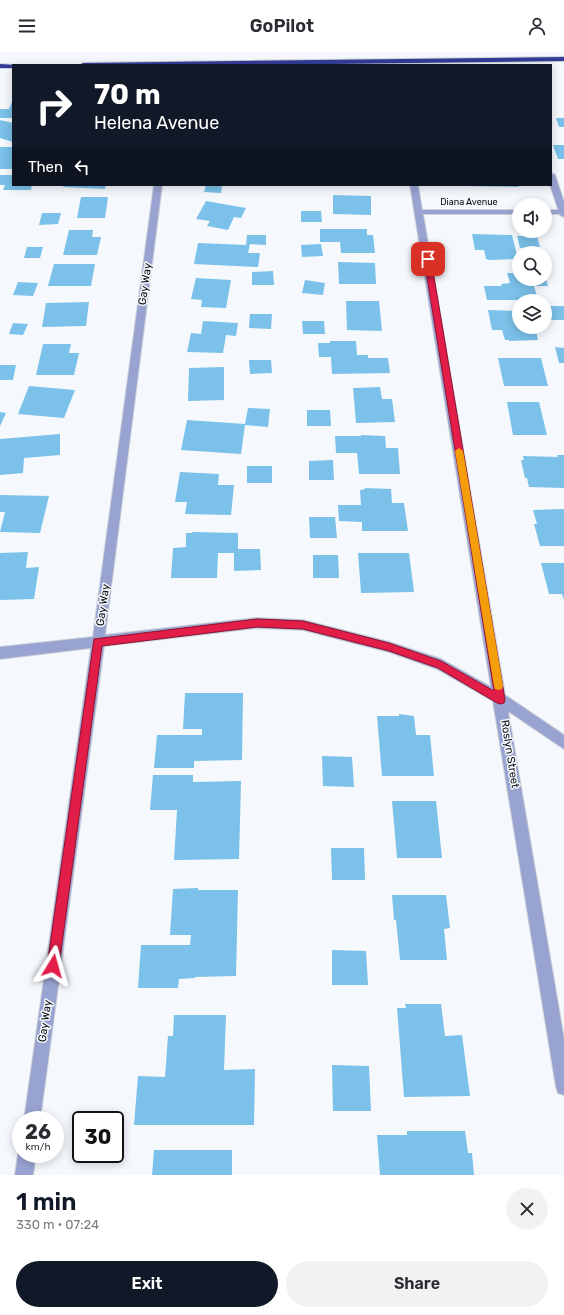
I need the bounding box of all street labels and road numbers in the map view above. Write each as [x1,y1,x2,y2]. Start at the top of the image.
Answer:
street label: Diana Avenue [440,197,498,207]
street label: Gay Way [136,262,154,306]
street label: Gay Way [94,583,112,627]
street label: Roslyn Street [498,719,522,790]
street label: Gay Way [36,999,54,1043]

